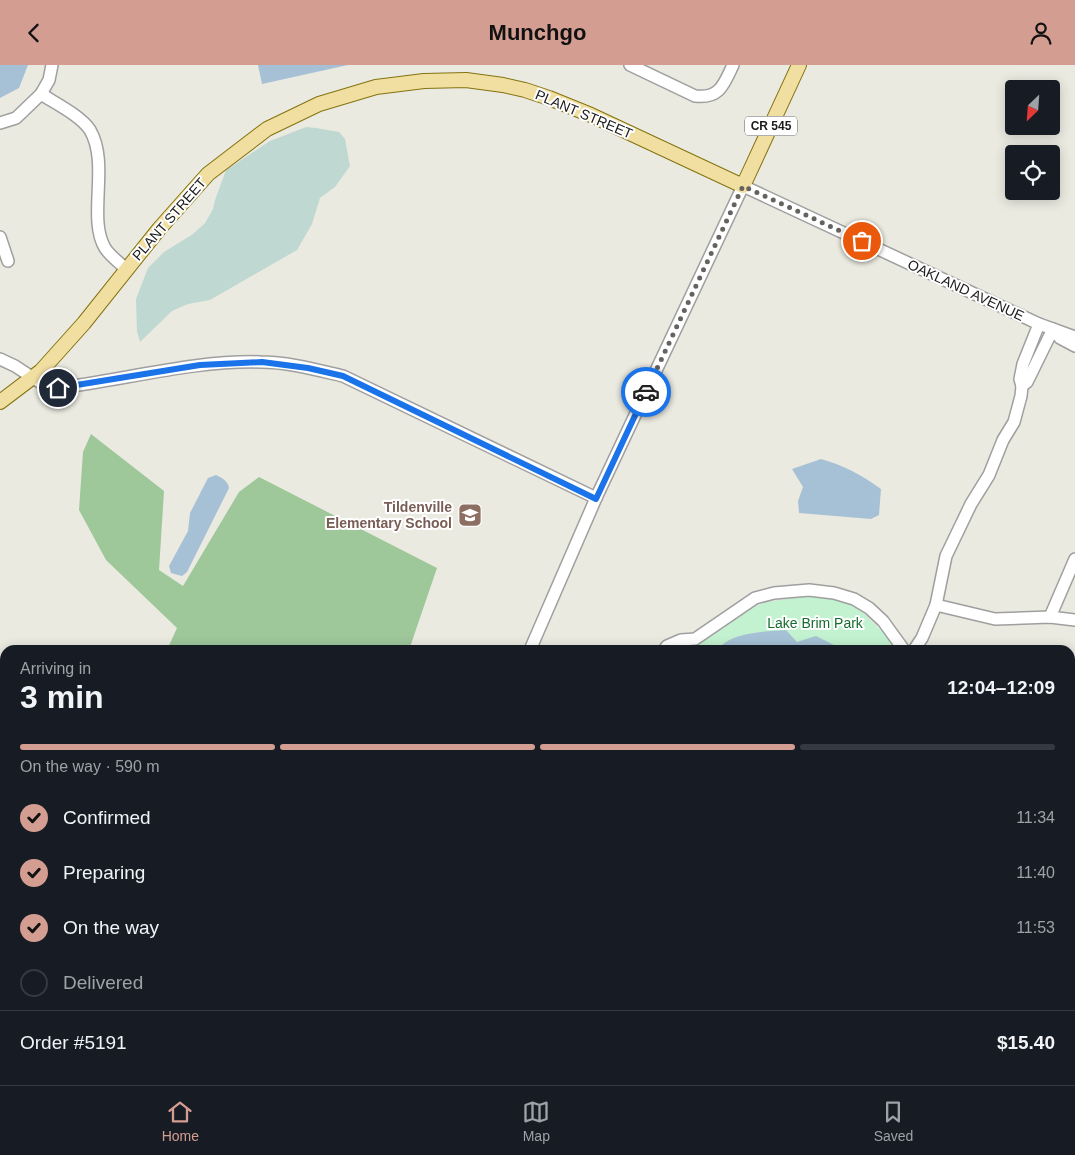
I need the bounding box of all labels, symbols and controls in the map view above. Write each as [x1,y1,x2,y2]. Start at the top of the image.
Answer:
icon: back [20,19,48,47]
icon: person [1027,19,1055,47]
text: Munchgo [489,20,586,45]
north arrow [1005,80,1060,135]
map controls [1005,80,1060,200]
street label: PLANT STREET [533,86,635,142]
road number: CR 545 [745,116,797,135]
button: locate [1005,145,1060,200]
street label: PLANT STREET [129,174,209,263]
pin [841,220,883,262]
icon: bag [848,227,876,255]
street label: OAKLAND AVENUE [905,256,1027,324]
pin [37,367,79,409]
courier [621,367,671,417]
icon: home [44,374,72,402]
icon: car [632,378,660,406]
place label: Tildenville Elementary School [326,499,452,531]
school or university icon: Tildenville Elementary School [457,502,483,528]
park label: Lake Brim Park [767,615,864,631]
text: Arriving in [20,660,91,677]
text: 12:04–12:09 [947,677,1055,698]
text: 3 min [20,679,104,715]
text: On the way · 590 m [20,758,160,775]
icon: check [20,804,48,832]
text: Confirmed [63,807,151,828]
text: 11:34 [1016,809,1055,826]
icon: check [20,859,48,887]
text: Preparing [63,862,145,883]
text: 11:40 [1016,864,1055,881]
icon: check [20,914,48,942]
text: On the way [63,917,159,938]
text: 11:53 [1016,919,1055,936]
text: Delivered [63,972,143,993]
text: Order #5191 [20,1032,127,1053]
text: $15.40 [997,1032,1055,1053]
tab: Home [162,1098,199,1144]
tab: Map [522,1098,550,1144]
tab: Saved [874,1098,913,1144]

